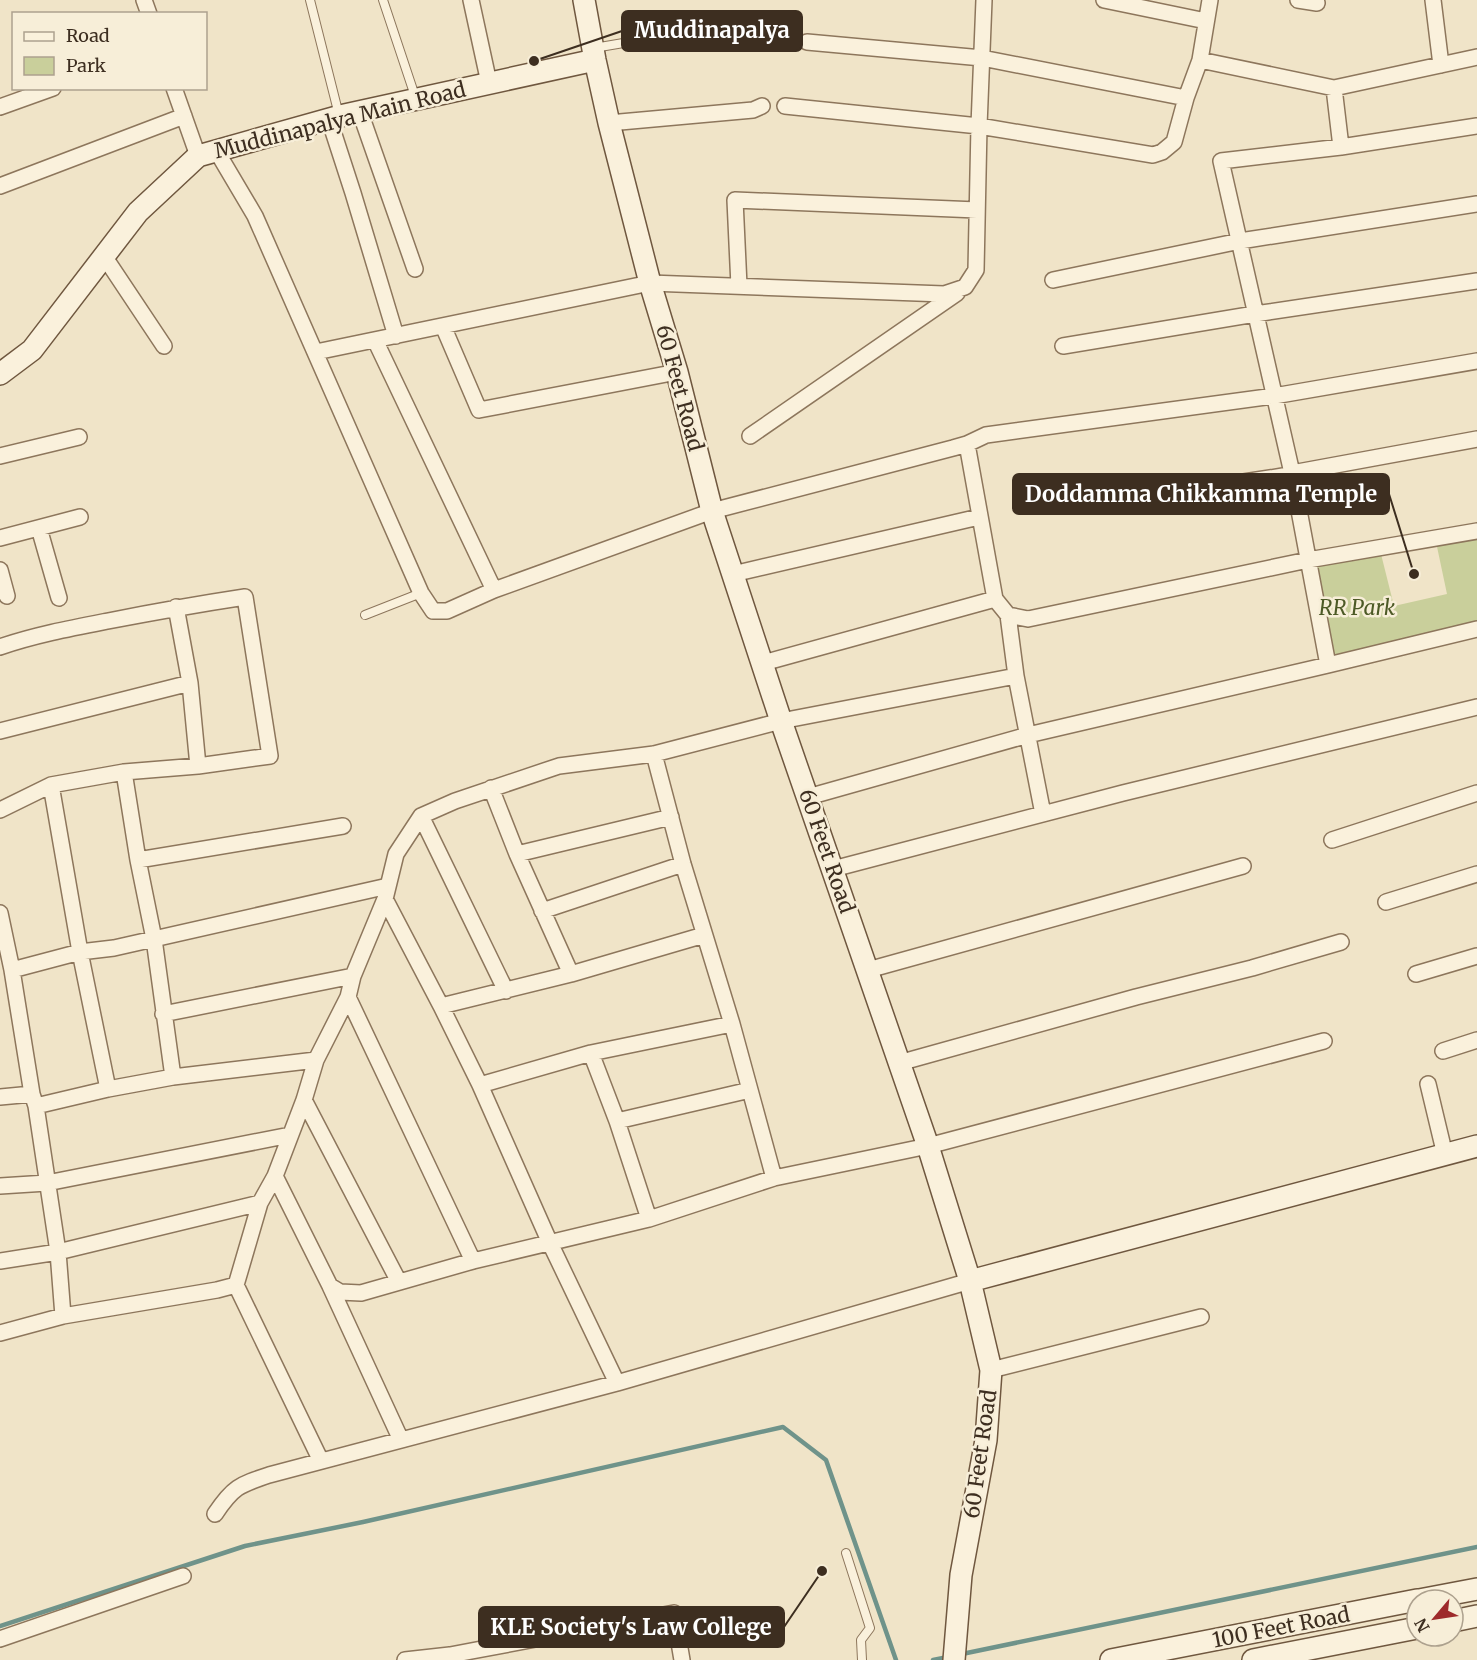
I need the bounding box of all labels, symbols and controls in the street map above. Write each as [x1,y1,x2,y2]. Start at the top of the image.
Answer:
callout: Muddinapalya [622,11,802,51]
legend [12,12,207,90]
text: Muddinapalya [634,16,790,44]
text: Road [66,24,110,47]
text: Park [66,54,107,77]
street label: Muddinapalya Main Road [211,76,469,164]
street label: 60 Feet Road [650,322,710,454]
callout: Doddamma Chikkamma Temple [1013,474,1389,514]
text: Doddamma Chikkamma Temple [1025,480,1377,508]
park label: RR Park [1319,594,1396,621]
street label: 60 Feet Road [793,785,861,917]
street label: 60 Feet Road [958,1388,1002,1520]
north arrow [1405,1588,1465,1648]
street label: 100 Feet Road [1210,1600,1352,1654]
callout: KLE Society's Law College [479,1607,784,1647]
text: KLE Society's Law College [490,1613,772,1641]
text: N [1410,1615,1434,1636]

